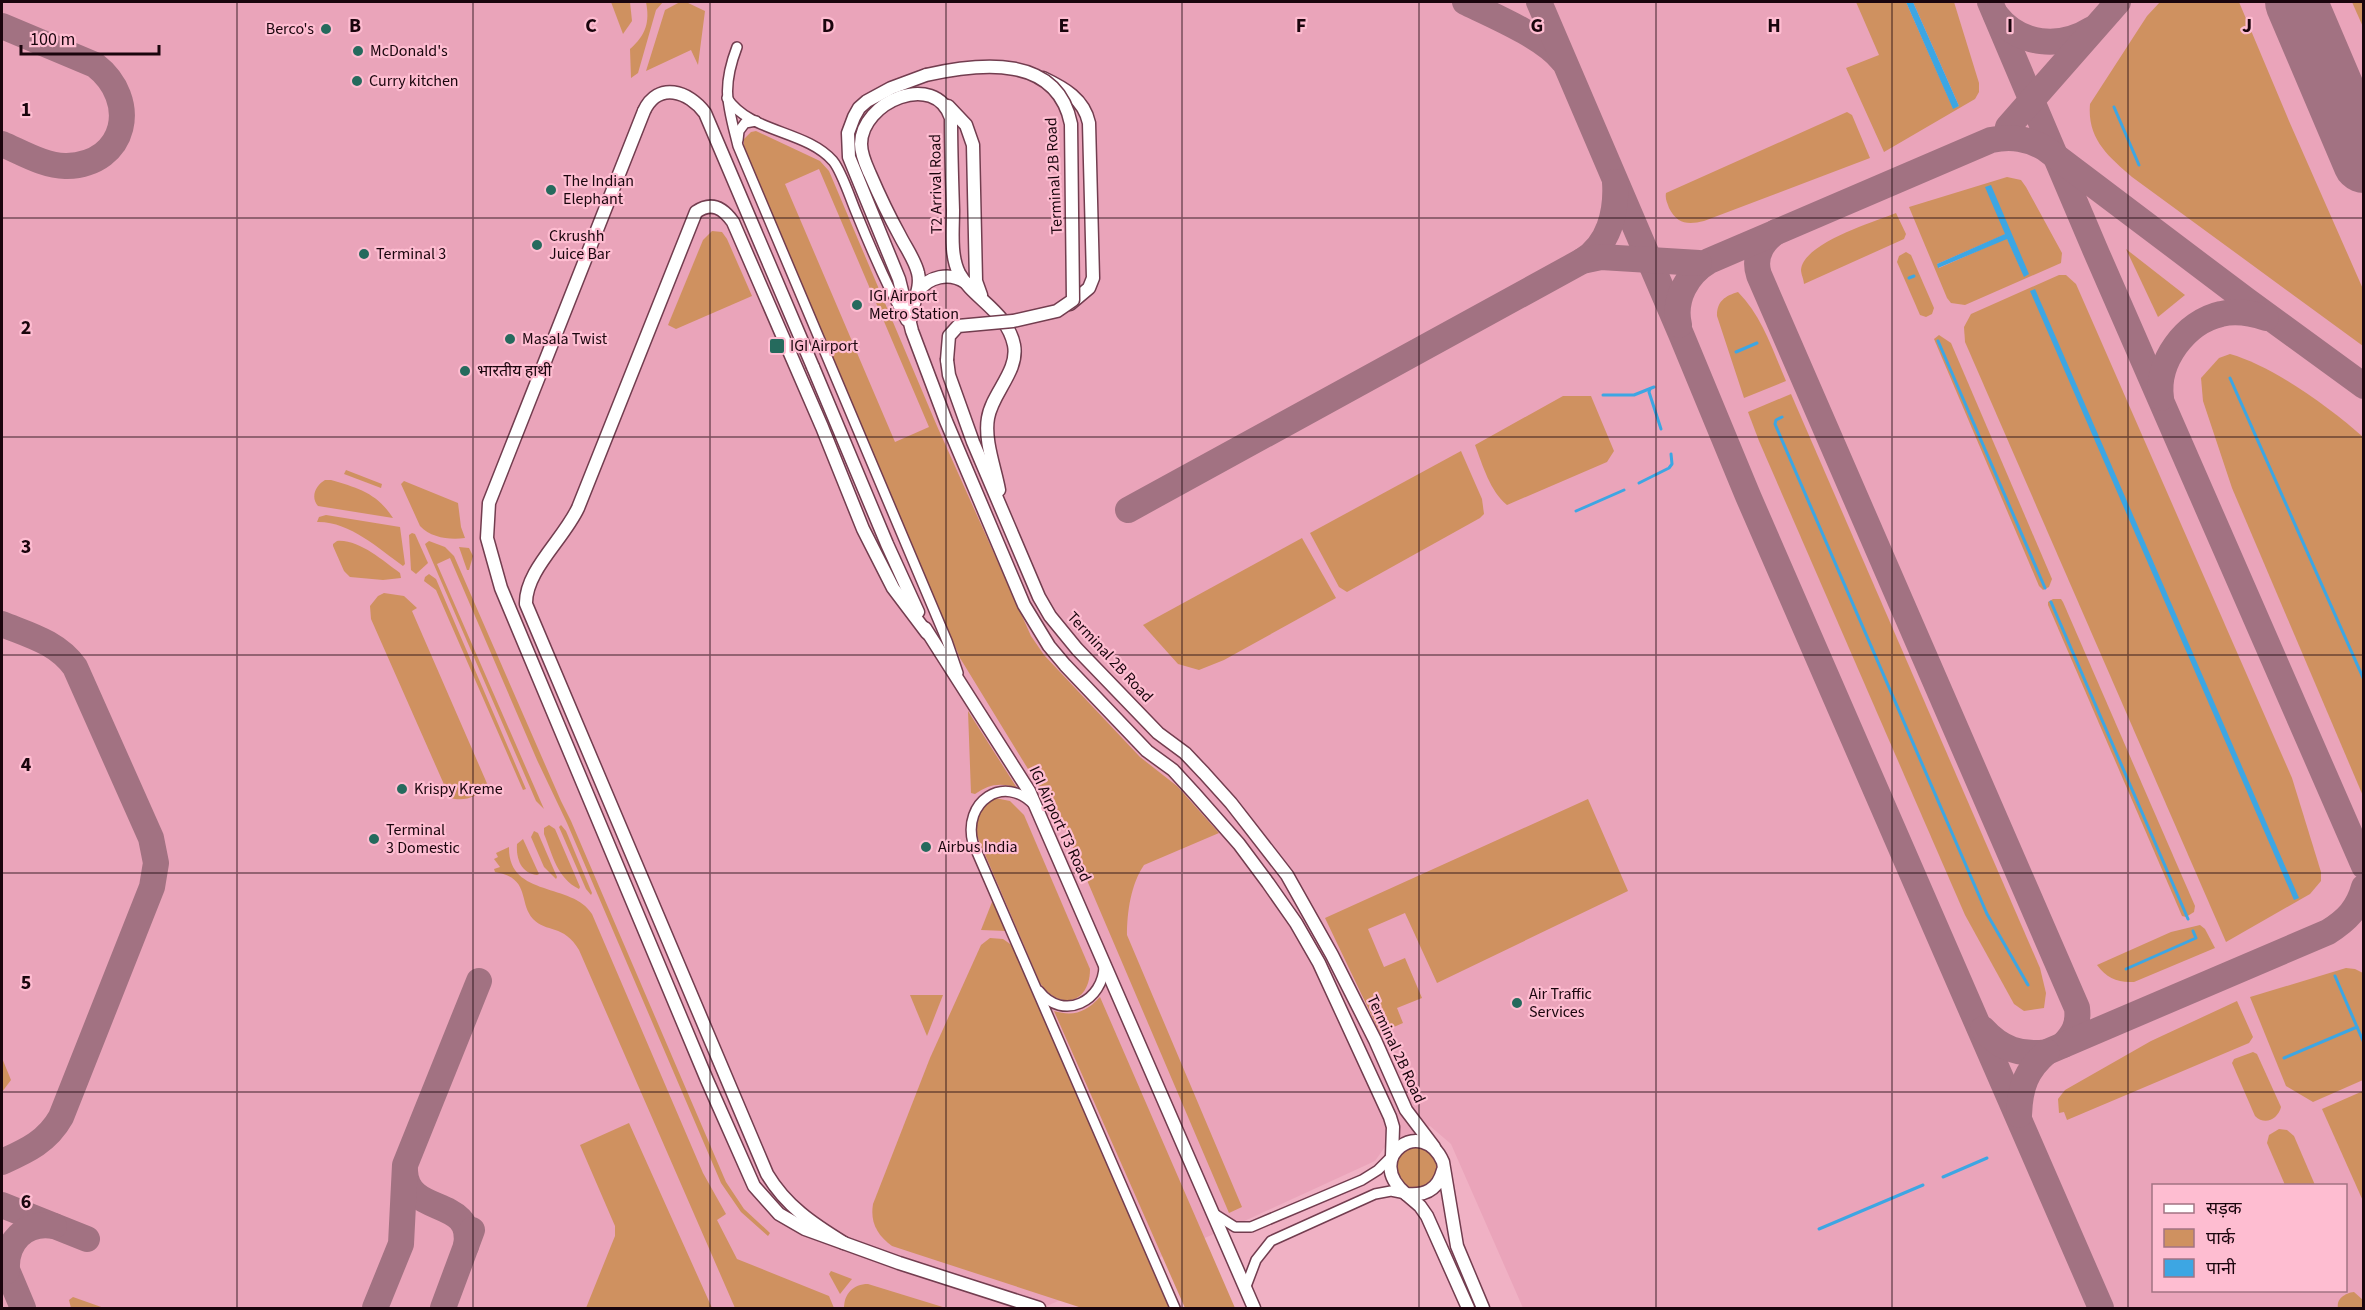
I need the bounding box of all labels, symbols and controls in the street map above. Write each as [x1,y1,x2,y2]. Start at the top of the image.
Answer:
text: B [349,12,361,40]
text: C [585,12,597,40]
text: D [822,12,834,40]
text: E [1059,12,1069,40]
text: F [1296,12,1306,40]
text: G [1531,12,1543,40]
text: H [1767,12,1781,40]
text: I [2007,12,2013,40]
text: J [2242,12,2252,40]
scale bar [21,18,159,56]
place label: Berco's [266,18,314,40]
marker: Berco's [319,22,333,36]
text: 100 m [30,27,75,52]
place label: McDonald's [370,40,448,62]
marker: McDonald's [351,44,365,58]
place label: Curry kitchen [369,70,459,92]
marker: Curry kitchen [350,74,364,88]
text: 1 [21,96,31,124]
street label: Terminal 2B Road [1040,117,1068,235]
street label: T2 Arrival Road [924,134,948,234]
place label: The Indian Elephant [563,170,634,210]
marker: The Indian Elephant [544,183,558,197]
place label: Ckrushh Juice Bar [549,225,611,265]
marker: Ckrushh Juice Bar [530,238,544,252]
place label: Terminal 3 [376,243,446,265]
marker: Terminal 3 [357,247,371,261]
place label: IGI Airport Metro Station [869,285,959,325]
marker: IGI Airport Metro Station [850,298,864,312]
text: 2 [21,314,31,342]
place label: Masala Twist [522,328,608,350]
marker: Masala Twist [503,332,517,346]
place label: IGI Airport [790,335,859,357]
marker: IGI Airport [768,337,786,355]
place label: भारतीय हाथी [477,360,553,382]
marker: भारतीय हाथी [458,364,472,378]
text: 3 [21,533,31,561]
street label: Terminal 2B Road [1062,607,1158,707]
text: 4 [21,751,32,779]
street label: IGI Airport T3 Road [1024,763,1096,885]
place label: Krispy Kreme [414,778,503,800]
marker: Krispy Kreme [395,782,409,796]
place label: Terminal 3 Domestic [386,819,460,859]
marker: Terminal 3 Domestic [367,832,381,846]
place label: Airbus India [938,836,1017,858]
marker: Airbus India [919,840,933,854]
text: 5 [21,969,31,997]
place label: Air Traffic Services [1529,983,1592,1023]
street label: Terminal 2B Road [1361,991,1431,1107]
marker: Air Traffic Services [1510,996,1524,1010]
legend [2152,1184,2347,1292]
text: 6 [21,1188,31,1216]
text: सड़क [2206,1196,2243,1221]
text: पार्क [2206,1226,2236,1251]
text: पानी [2206,1256,2236,1281]

